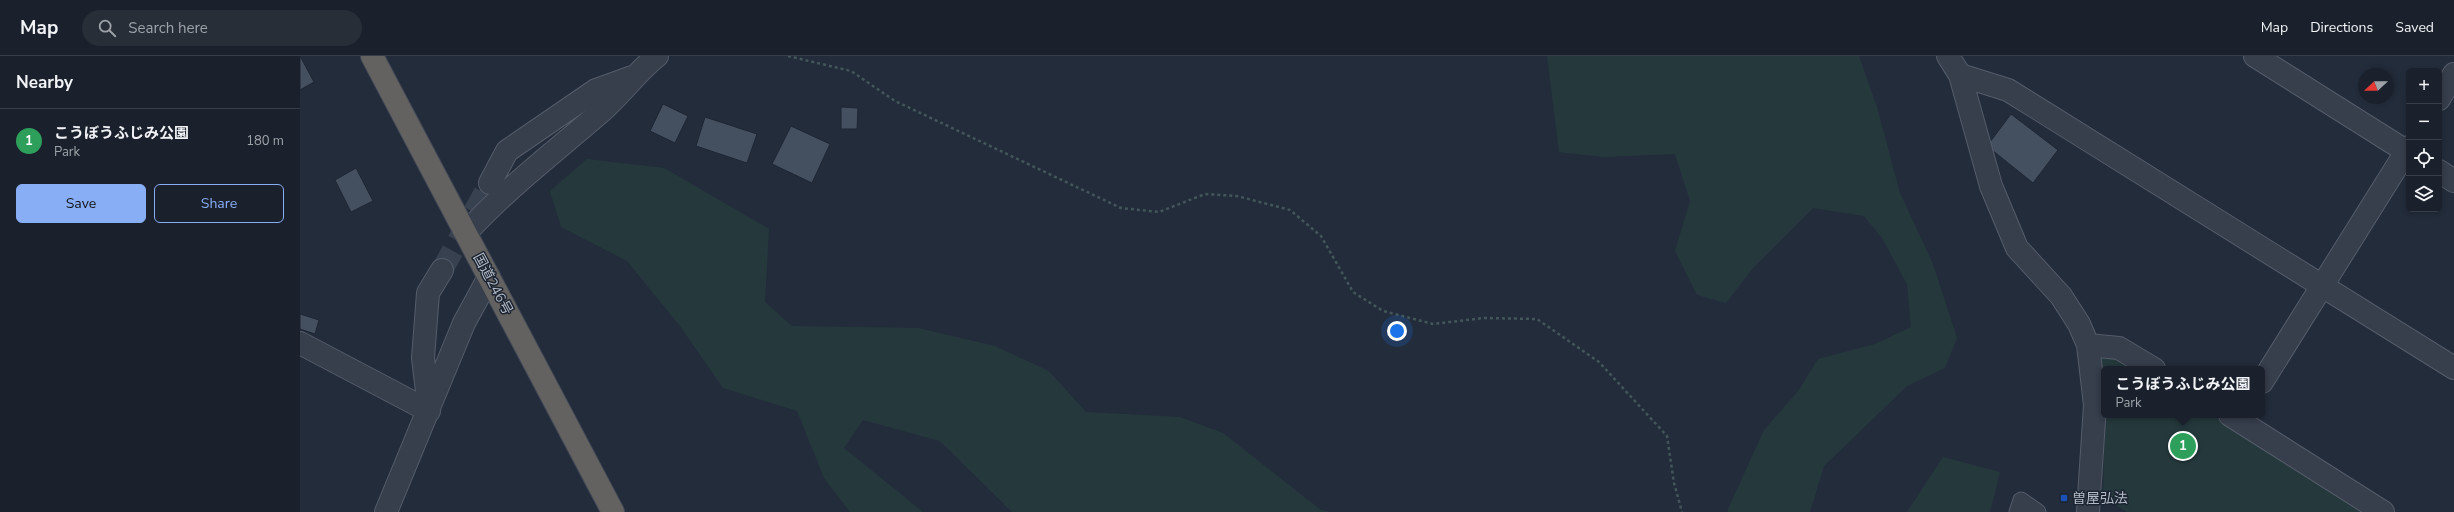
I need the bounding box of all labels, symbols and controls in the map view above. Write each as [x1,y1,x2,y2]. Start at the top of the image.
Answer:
search box [82,10,362,46]
text: Map [20,15,58,41]
icon: search [96,17,118,39]
text: Search here [128,18,208,38]
text: Map [2261,18,2288,37]
text: Directions [2310,18,2373,37]
text: Saved [2395,18,2434,37]
north arrow [2358,68,2394,104]
map controls [2406,68,2442,212]
button: + [2406,68,2442,104]
text: Nearby [16,71,73,94]
button: − [2406,104,2442,140]
text: こうぼうふじみ公園 [54,123,189,143]
text: 1 [25,132,33,150]
text: 180 m [246,132,284,150]
button: locate [2406,140,2442,176]
text: Park [54,143,80,161]
button: layers [2406,176,2442,212]
button: Save [16,184,146,223]
button: Share [154,184,284,223]
street label: 国道246号 [469,250,517,318]
your location [1387,321,1407,341]
popup [2101,366,2265,418]
text: こうぼうふじみ公園 [2115,374,2251,394]
text: Park [2115,394,2141,412]
pin: 1 [2170,431,2196,461]
place label: 曽屋弘法 [2072,489,2128,508]
marker: 曽屋弘法 [2059,493,2069,503]

